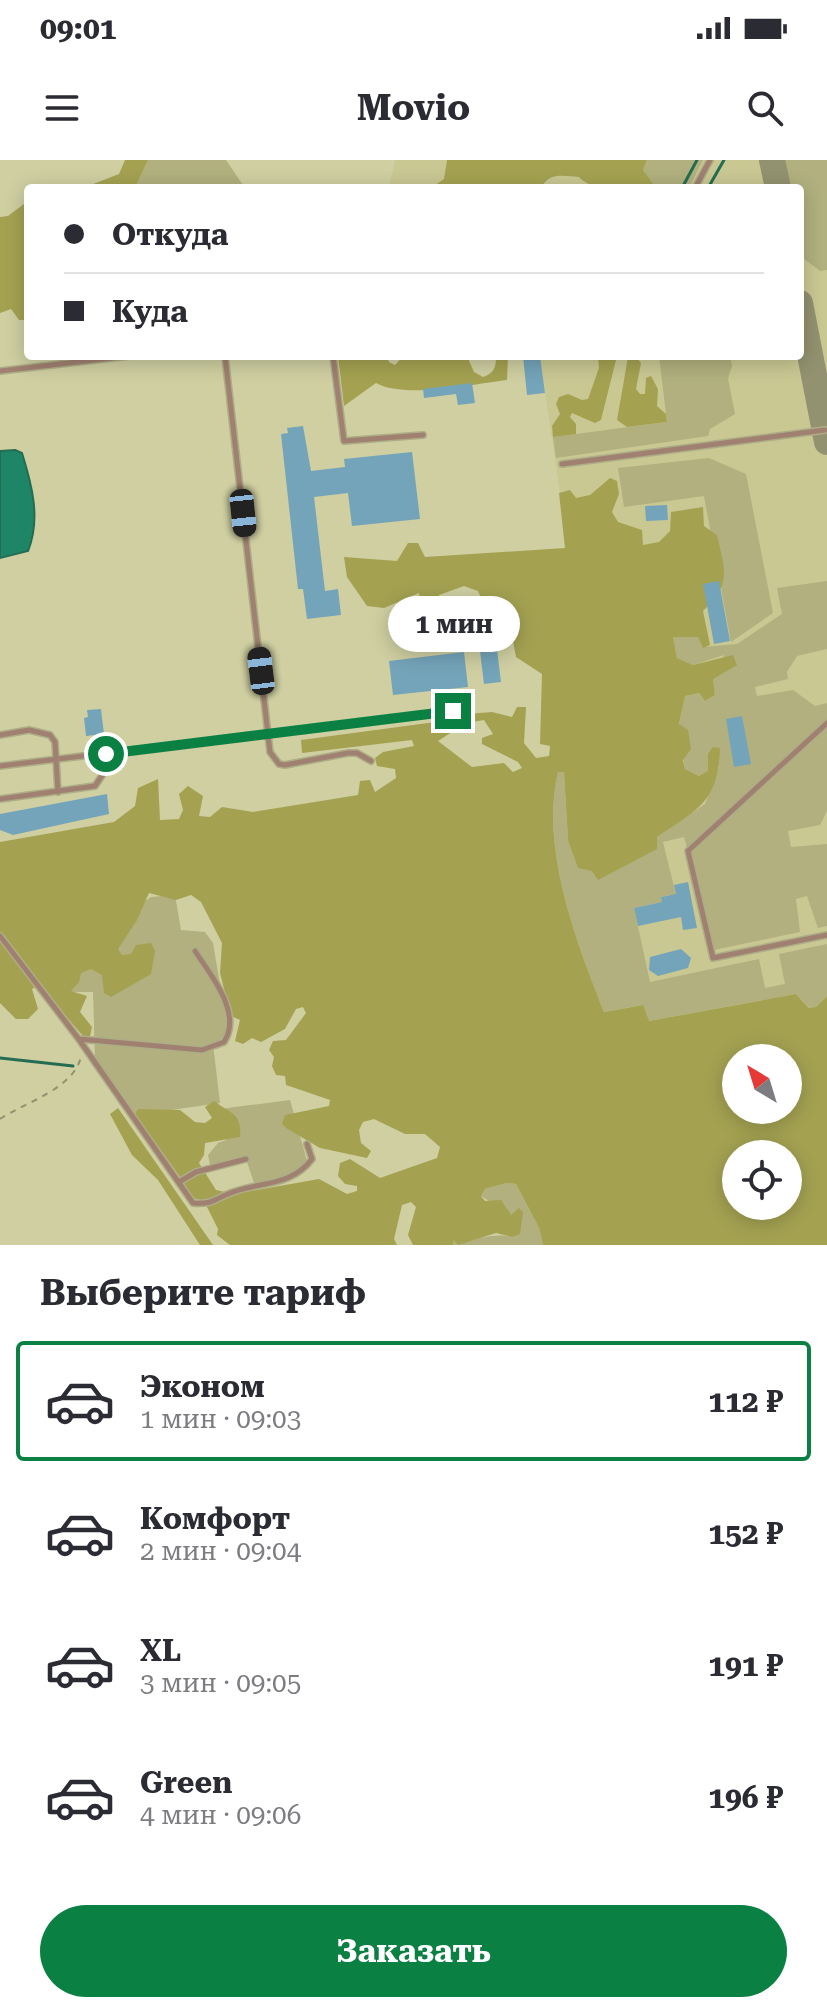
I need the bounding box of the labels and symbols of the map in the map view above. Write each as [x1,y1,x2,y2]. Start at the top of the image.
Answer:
car [229,488,257,538]
callout: 1 мин [387,595,519,651]
car [246,646,276,696]
route end [435,693,471,729]
route start [88,736,124,772]
north arrow [722,1044,802,1124]

